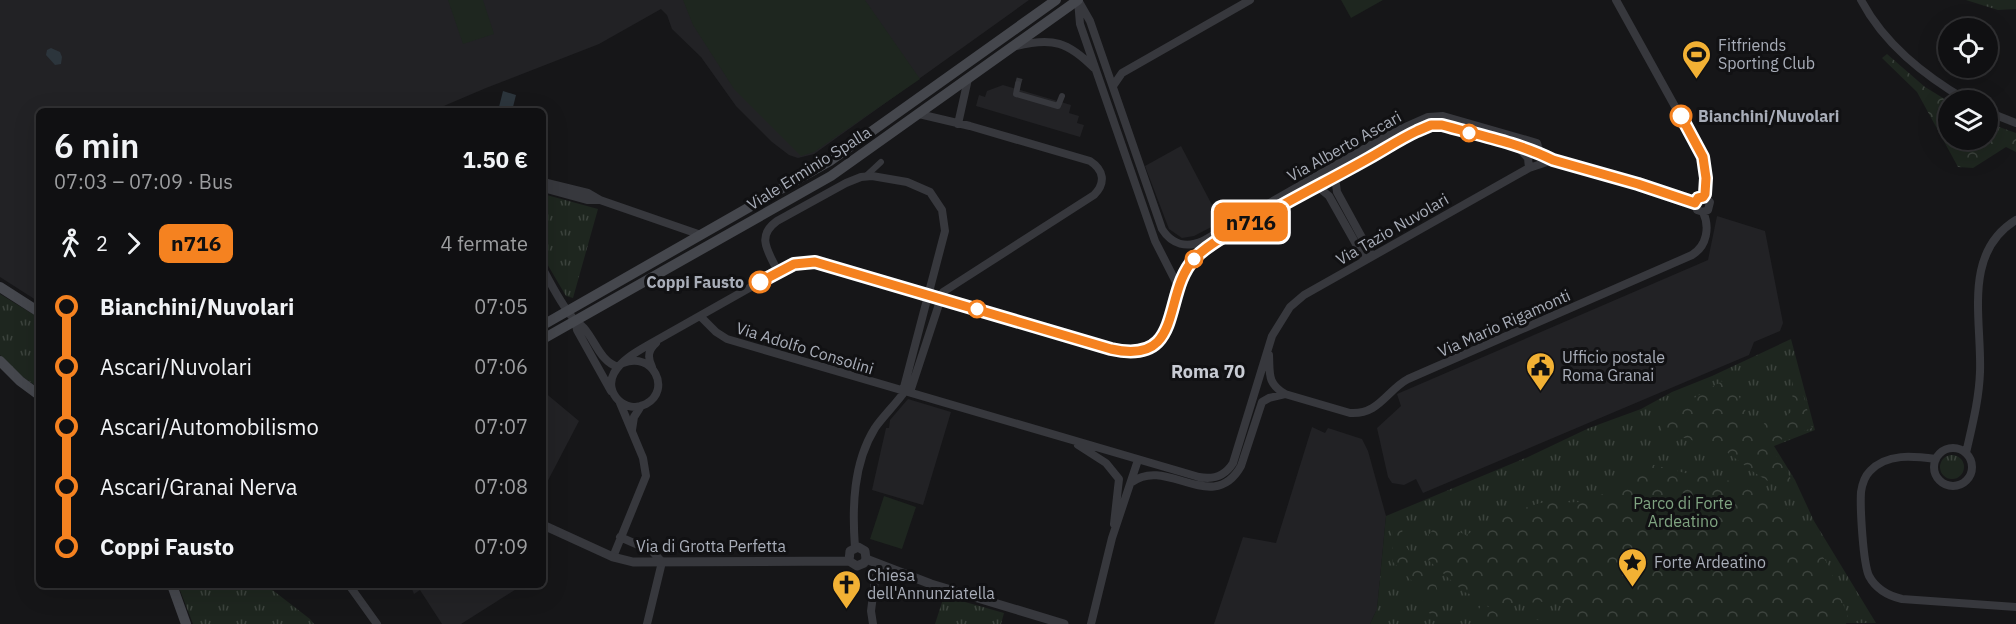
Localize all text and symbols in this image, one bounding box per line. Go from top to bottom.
map controls [1938,18,1998,150]
button: locate [1938,18,1998,78]
place label: Fitfriends Sporting Club [1718,35,1815,73]
sports icon: Fitfriends Sporting Club [1681,38,1713,80]
button: layers [1938,90,1998,150]
marker: Bianchini/Nuvolari [1670,105,1692,127]
street label: Via Alberto Ascari [1283,106,1405,186]
place label: Bianchini/Nuvolari [1698,106,1839,126]
street label: Viale Erminio Spalla [743,122,875,214]
text: 6 min [54,124,139,167]
unlabelled marker [1460,124,1478,142]
text: 1.50 € [463,145,528,174]
text: 07:03 – 07:09 · Bus [54,168,233,195]
street label: Via Tazio Nuvolari [1332,189,1452,269]
line badge: n716 [1209,202,1293,242]
text: n716 [1226,208,1276,236]
icon: walk [54,227,87,260]
icon: forward [117,227,150,260]
text: n716 [171,229,221,257]
text: 2 [96,230,108,257]
text: 4 fermate [441,230,528,257]
unlabelled marker [1185,250,1203,268]
marker: Coppi Fausto [749,271,771,293]
place label: Coppi Fausto [646,272,744,292]
street label: Via Mario Rigamonti [1435,285,1573,361]
text: Bianchini/Nuvolari [100,292,294,321]
text: 07:05 [474,293,528,320]
unlabelled marker [968,300,986,318]
street label: Via Adolfo Consolini [734,318,876,378]
place label: Ufficio postale Roma Granai [1562,347,1665,385]
public building icon: Ufficio postale Roma Granai [1525,350,1557,392]
text: Ascari/Nuvolari [100,352,252,381]
text: 07:06 [474,353,528,380]
district label: Roma 70 [1171,360,1245,383]
text: Ascari/Automobilismo [100,412,319,441]
text: 07:07 [474,413,528,440]
text: Ascari/Granai Nerva [100,472,298,501]
text: 07:08 [474,473,528,500]
park label: Parco di Forte Ardeatino [1633,493,1733,531]
text: Coppi Fausto [100,532,234,561]
text: 07:09 [474,533,528,560]
street label: Via di Grotta Perfetta [636,536,786,556]
place icon: Forte Ardeatino [1617,546,1649,588]
place label: Forte Ardeatino [1654,552,1766,572]
place label: Chiesa dell'Annunziatella [867,565,995,603]
church icon: Chiesa dell'Annunziatella [830,568,862,610]

